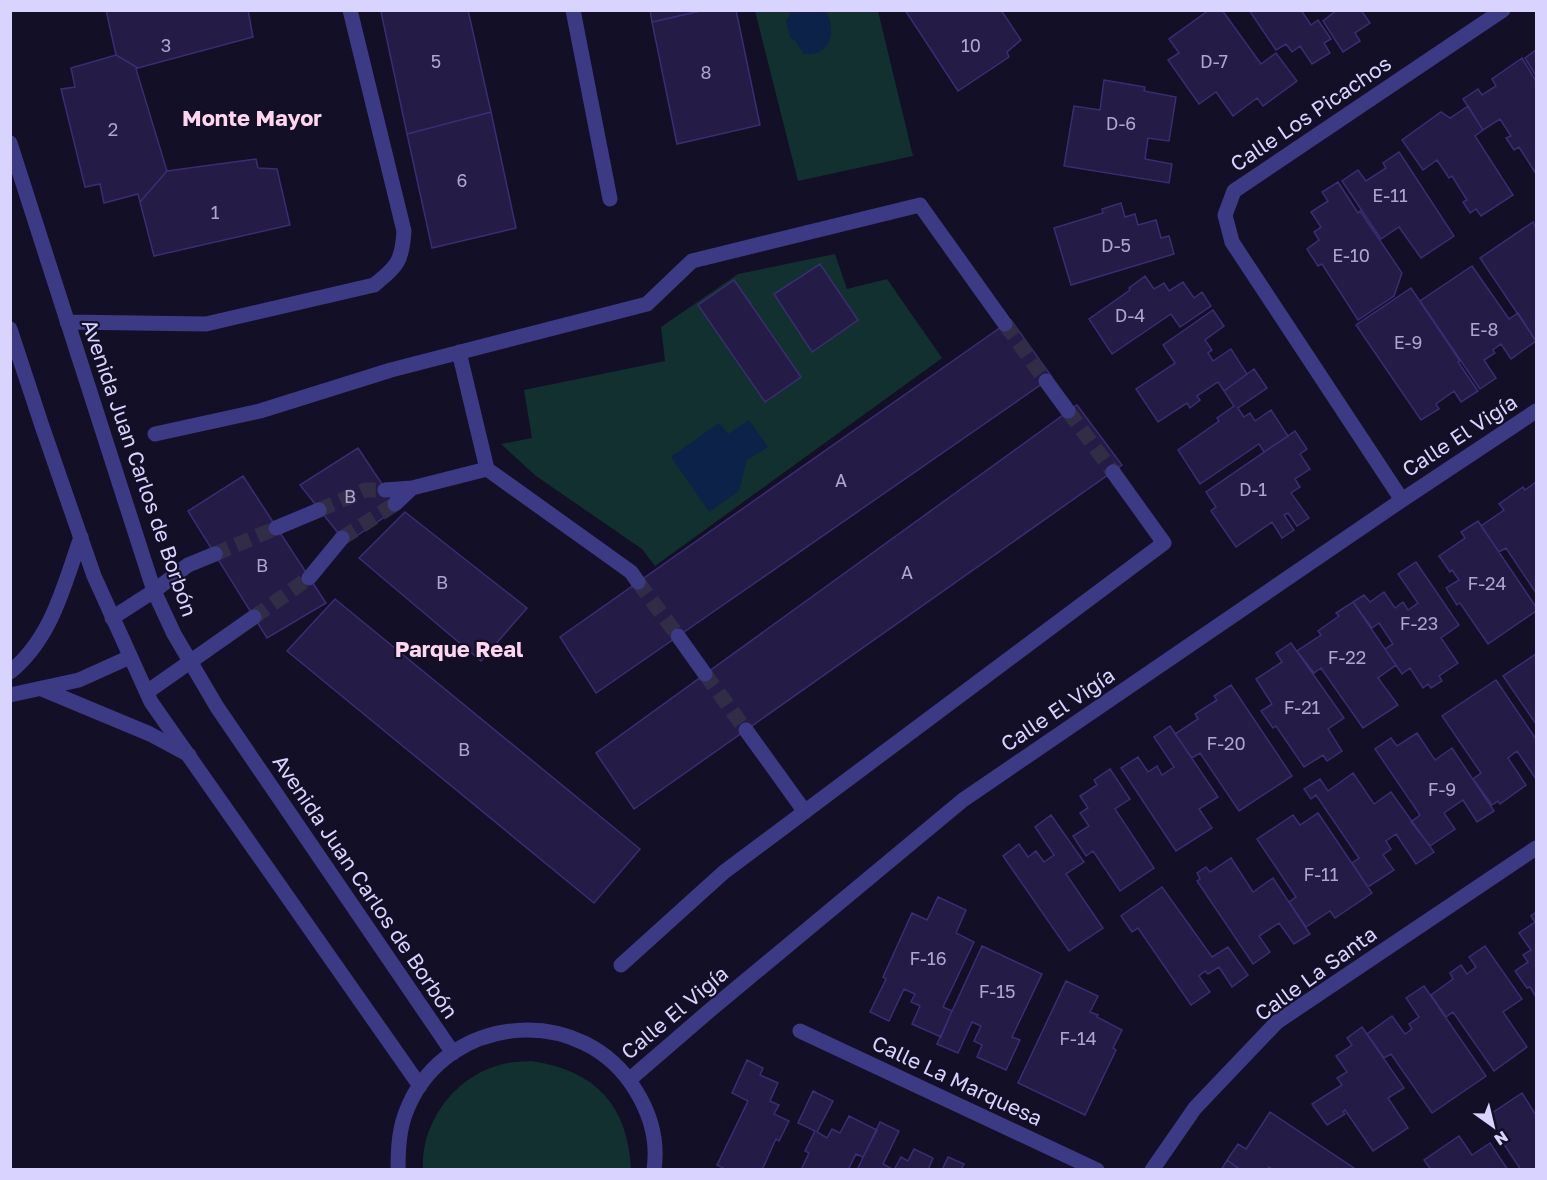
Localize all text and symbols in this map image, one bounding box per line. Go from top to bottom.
house number: 3 [161,34,171,56]
house number: 10 [961,34,981,56]
house number: 5 [431,50,441,72]
house number: D-7 [1200,50,1228,72]
street label: Calle Los Picachos [1225,50,1396,177]
house number: 8 [701,61,711,83]
district label: Monte Mayor [182,104,322,131]
house number: D-6 [1106,112,1136,134]
house number: 2 [108,118,118,140]
house number: 6 [457,169,467,191]
house number: E-11 [1372,184,1408,206]
house number: 1 [211,201,220,223]
house number: D-5 [1101,234,1131,256]
house number: E-10 [1332,244,1370,266]
house number: D-4 [1115,304,1145,326]
street label: Avenida Juan Carlos de Borbón [77,316,203,620]
house number: E-8 [1470,318,1498,340]
house number: E-9 [1394,331,1422,353]
street label: Calle El Vigía [1397,388,1522,482]
house number: A [835,469,847,491]
house number: D-1 [1239,478,1267,500]
house number: B [344,485,356,507]
house number: B [256,554,268,576]
house number: A [901,561,913,583]
house number: B [436,571,448,593]
house number: F-24 [1468,572,1506,594]
house number: F-23 [1400,612,1438,634]
district label: Parque Real [395,635,523,662]
house number: F-22 [1328,646,1366,668]
street label: Calle El Vigía [996,662,1119,757]
house number: F-21 [1284,696,1321,718]
house number: F-20 [1206,732,1246,754]
house number: B [458,738,470,760]
street label: Avenida Juan Carlos de Borbón [268,750,464,1023]
house number: F-9 [1428,778,1456,800]
house number: F-11 [1303,863,1339,885]
street label: Calle La Santa [1249,920,1381,1026]
house number: F-16 [909,947,947,969]
street label: Calle El Vigía [616,960,733,1065]
house number: F-15 [979,980,1015,1002]
house number: F-14 [1059,1027,1097,1049]
street label: Calle La Marquesa [868,1029,1047,1131]
north arrow [1463,1096,1523,1156]
text: N [1491,1127,1512,1150]

